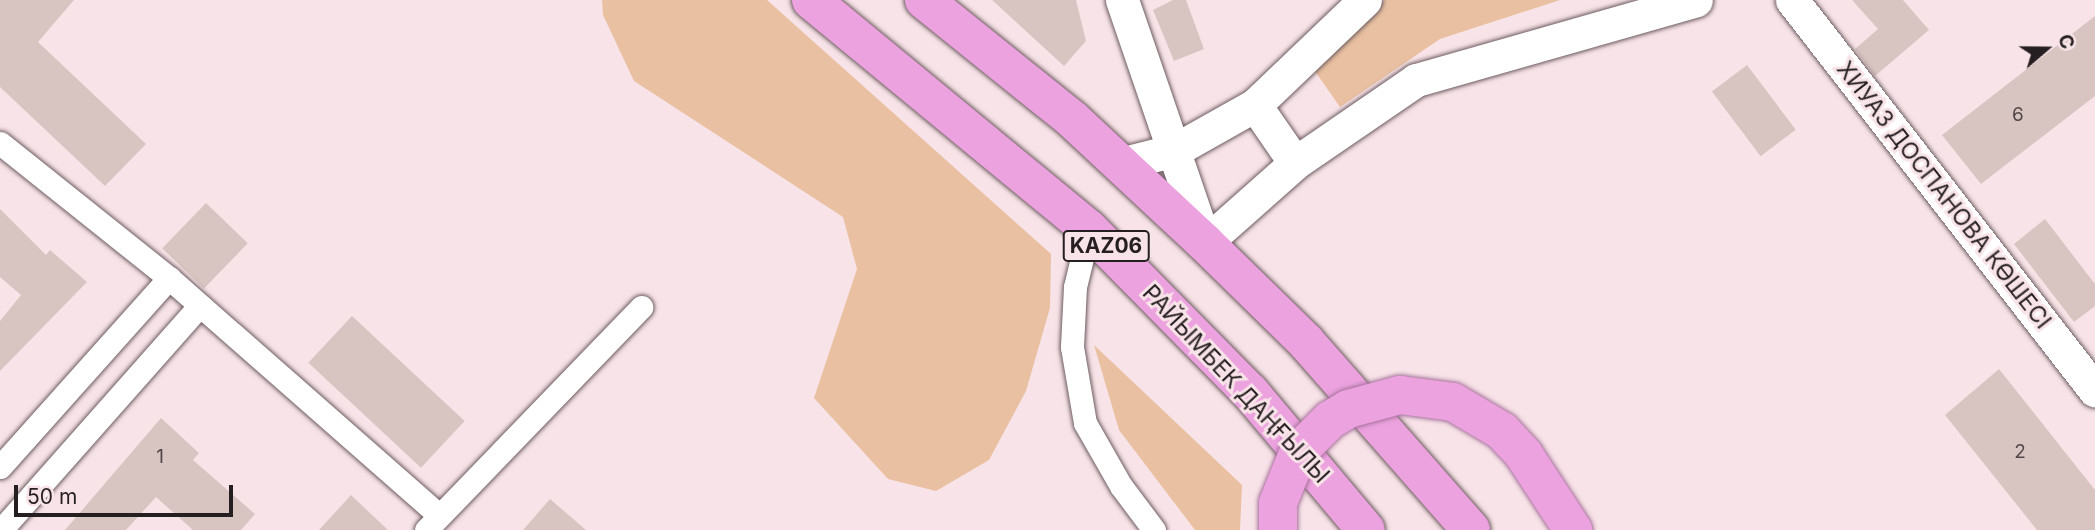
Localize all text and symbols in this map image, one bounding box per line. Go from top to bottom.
north arrow [2011,14,2081,84]
text: С [2053,31,2079,52]
street label: ХИУАЗ ДОСПАНОВА КӨШЕСІ [1831,56,2057,334]
house number: 6 [2012,104,2024,126]
road number: KАZ06 [1062,229,1150,264]
street label: РАЙЫМБЕК ДАҢҒЫЛЫ [1137,279,1335,489]
house number: 2 [2014,441,2026,463]
house number: 1 [156,446,164,468]
scale bar [18,470,236,514]
text: 50 m [27,484,77,509]

